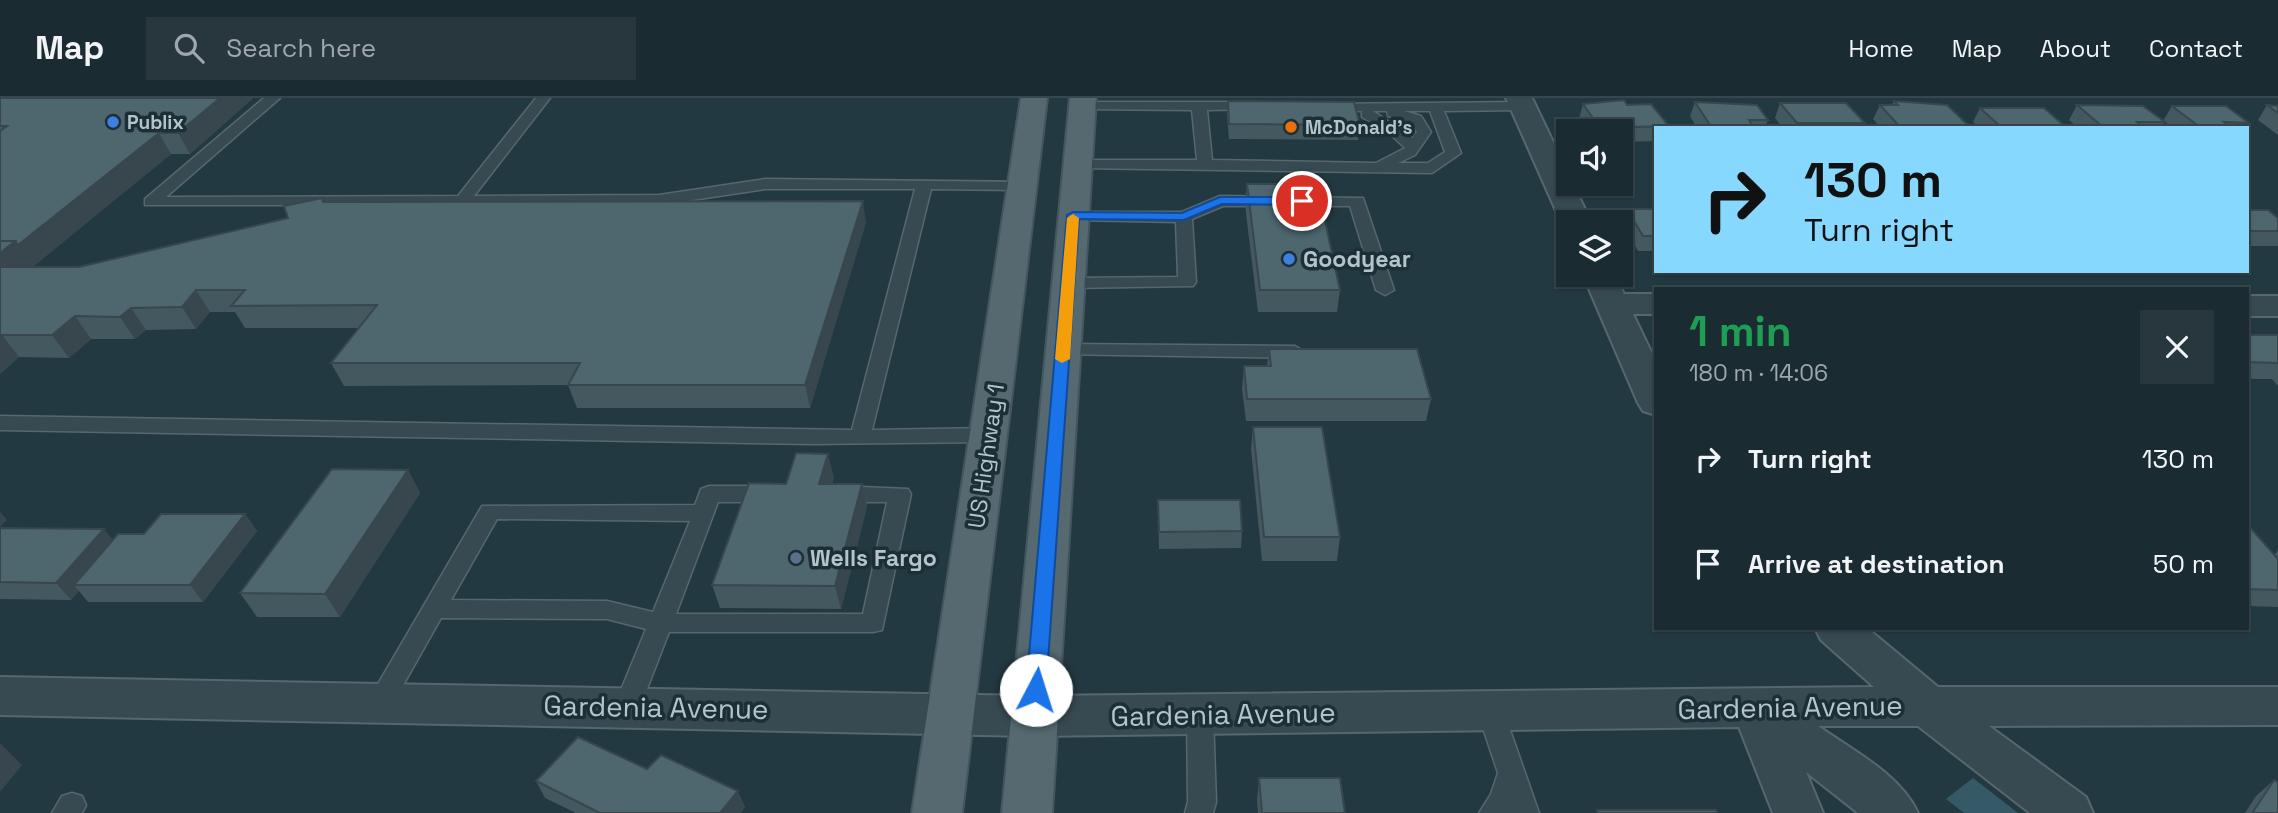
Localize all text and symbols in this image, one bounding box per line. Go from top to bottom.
search box [146,17,636,80]
text: Map [35,27,104,69]
icon: search [170,29,208,67]
text: Search here [226,31,376,65]
text: Home [1848,33,1914,64]
text: Map [1952,33,2002,64]
text: About [2040,33,2111,64]
text: Contact [2149,33,2243,64]
place label: Publix [127,110,184,135]
marker: Publix [105,114,121,130]
place label: McDonald's [1305,115,1412,140]
marker: McDonald's [1283,119,1299,135]
map controls [1556,119,1633,287]
button: sound [1556,119,1633,196]
text: 130 m [1804,149,1942,211]
icon: right [1689,154,1780,245]
pin [1272,171,1332,231]
icon: arrive [1283,182,1321,220]
button: layers [1556,210,1633,287]
text: Turn right [1804,210,1954,250]
place label: Goodyear [1303,244,1411,274]
marker: Goodyear [1281,251,1297,267]
text: 1 min [1689,305,1792,358]
button: close [2140,310,2214,384]
text: 180 m · 14:06 [1689,358,1828,388]
street label: US Highway 1 [961,382,1011,530]
icon: right [1689,440,1727,478]
text: Turn right [1748,442,1872,476]
text: 130 m [2142,442,2214,476]
place label: Wells Fargo [810,543,937,573]
icon: arrive [1689,545,1727,583]
text: Arrive at destination [1748,547,2005,581]
text: 50 m [2153,547,2214,581]
marker: Wells Fargo [788,550,804,566]
position arrow [999,653,1073,727]
street label: Gardenia Avenue [543,687,769,727]
street label: Gardenia Avenue [1677,687,1903,727]
street label: Gardenia Avenue [1110,694,1336,734]

